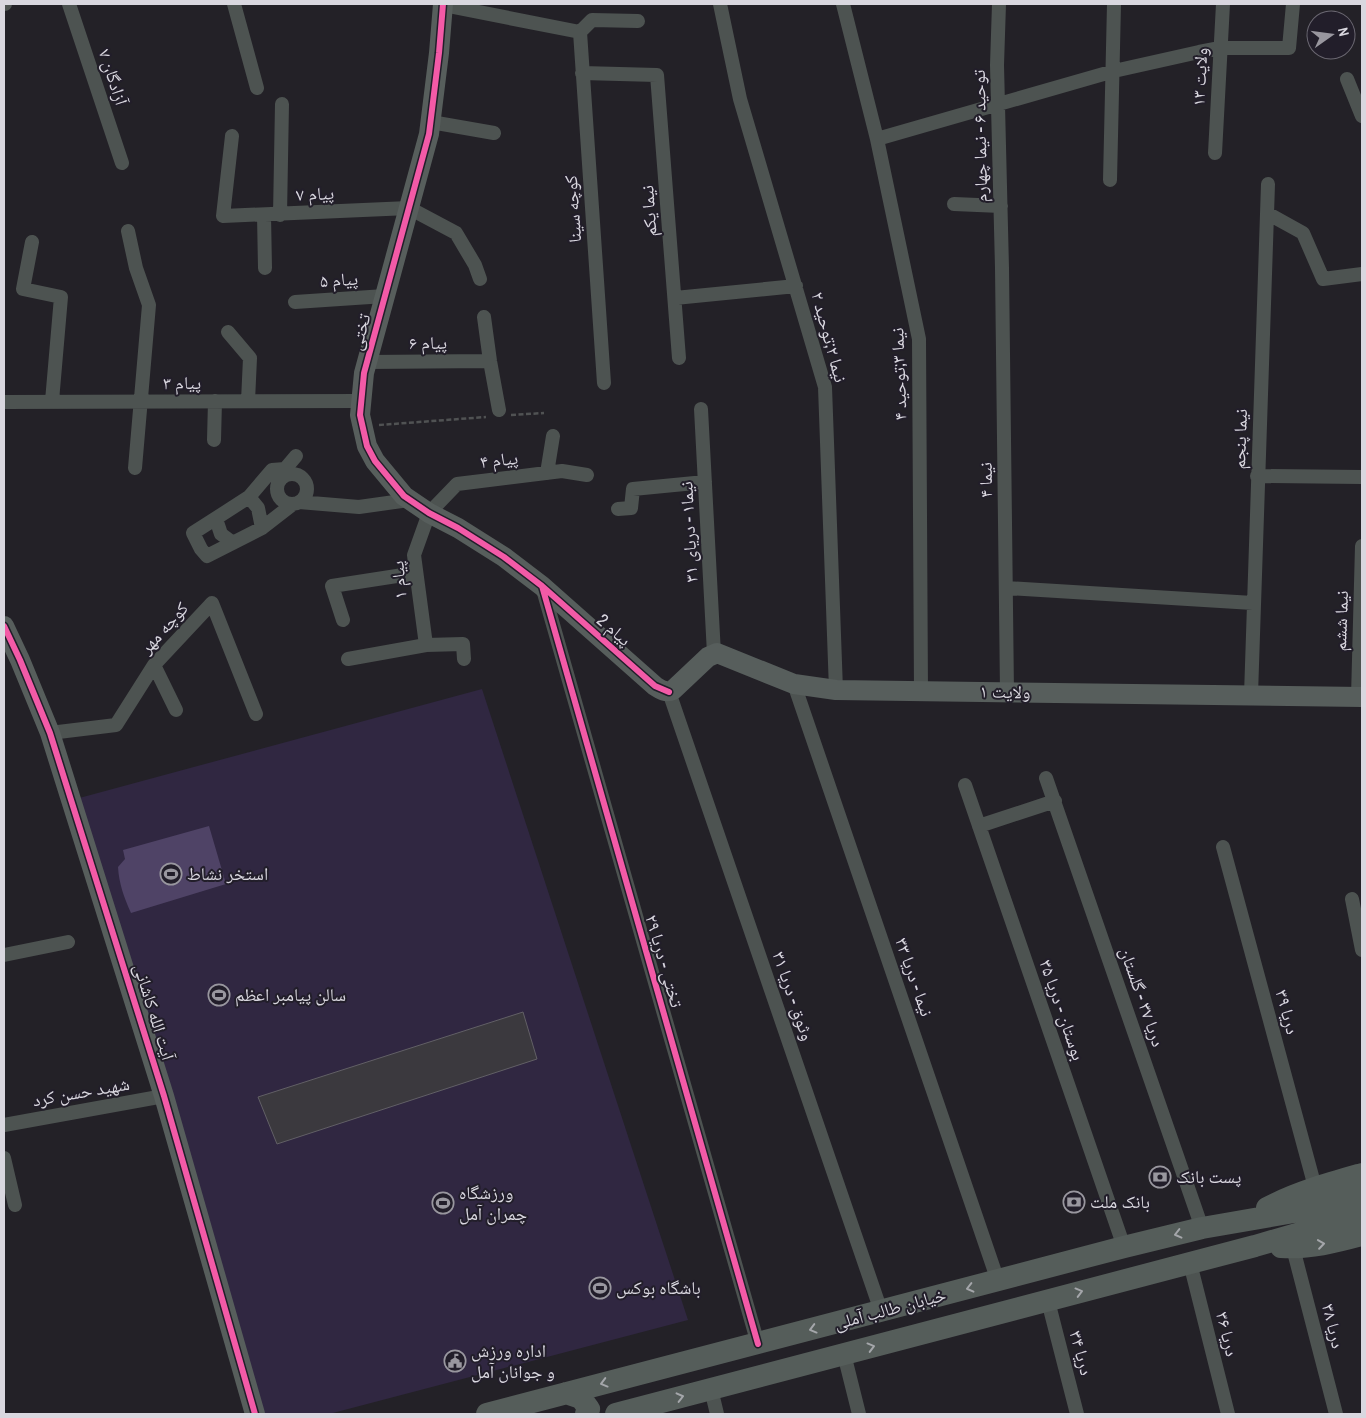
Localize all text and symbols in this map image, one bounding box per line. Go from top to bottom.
north arrow [1306,10,1356,60]
text: N [1334,26,1353,38]
street label: آزادگان ۷ [93,46,134,109]
street label: ولایت ۱۳ [1185,47,1214,107]
street label: توحید ۶ - نیما چهارم [966,70,993,202]
street label: کوچه سینا [558,174,587,244]
street label: پیام ۷ [295,180,335,207]
street label: نیما یکم [634,184,663,238]
street label: پیام ۵ [319,266,359,293]
street label: نیما ۲;توحید ۲ [805,289,854,385]
street label: تختی [343,311,376,353]
street label: نیما ۳;توحید ۴ [884,327,913,421]
street label: پیام ۶ [409,330,447,355]
street label: پيام ۳ [163,370,201,395]
street label: نیما پنجم [1226,408,1253,470]
street label: پیام ۴ [478,445,519,474]
street label: نیما ۴ [973,462,998,498]
street label: نیما۱ - دریای ۳۱ [673,481,704,583]
street label: پیام ۱ [384,560,413,600]
street label: نیما ششم [1327,590,1354,652]
street label: کوچه مهر [133,596,194,660]
street label: پیام 2 [592,608,637,652]
street label: ولایت ۱ [979,679,1031,704]
place label: استخر نشاط [187,861,268,886]
sports icon: استخر نشاط [159,862,183,886]
street label: تختی - دریا ۲۹ [639,911,690,1010]
street label: نیما - دریا ۳۳ [889,934,940,1020]
street label: دریا ۳۷ - گلستان [1114,944,1171,1050]
street label: وثوق - دریا ۳۱ [766,948,820,1044]
street label: بوستان - دریا ۳۵ [1034,956,1091,1064]
street label: آیت الله کاشانی [128,960,181,1064]
place label: سالن پیامبر اعظم [235,982,346,1007]
sports icon: سالن پیامبر اعظم [207,983,231,1007]
street label: دریا ۳۹ [1270,987,1305,1037]
street label: شهید حسن کرد [30,1071,131,1112]
place label: پست بانک [1176,1164,1241,1189]
bank icon: پست بانک [1148,1165,1172,1189]
place label: ورزشگاه چمران آمل [459,1180,527,1226]
place label: بانک ملت [1090,1189,1150,1214]
bank icon: بانک ملت [1062,1190,1086,1214]
sports icon: ورزشگاه چمران آمل [431,1191,455,1215]
one-way arrow [1173,1228,1182,1239]
one-way arrow [1318,1239,1326,1250]
place label: باشگاه‌ بوکس [616,1275,701,1300]
sports icon: باشگاه‌ بوکس [588,1276,612,1300]
street label: خیابان طالب آملی [831,1282,949,1335]
one-way arrow [966,1283,974,1293]
one-way arrow [1075,1287,1084,1298]
street label: دریا ۳۸ [1316,1301,1351,1351]
street label: دریا ۳۶ [1210,1309,1245,1359]
one-way arrow [809,1324,817,1334]
street label: دریا ۳۴ [1064,1328,1099,1378]
place label: اداره ورزش و جوانان آمل [471,1338,555,1384]
one-way arrow [867,1342,876,1353]
public building icon: اداره ورزش و جوانان آمل [443,1349,467,1373]
one-way arrow [601,1378,609,1388]
one-way arrow [676,1392,685,1403]

